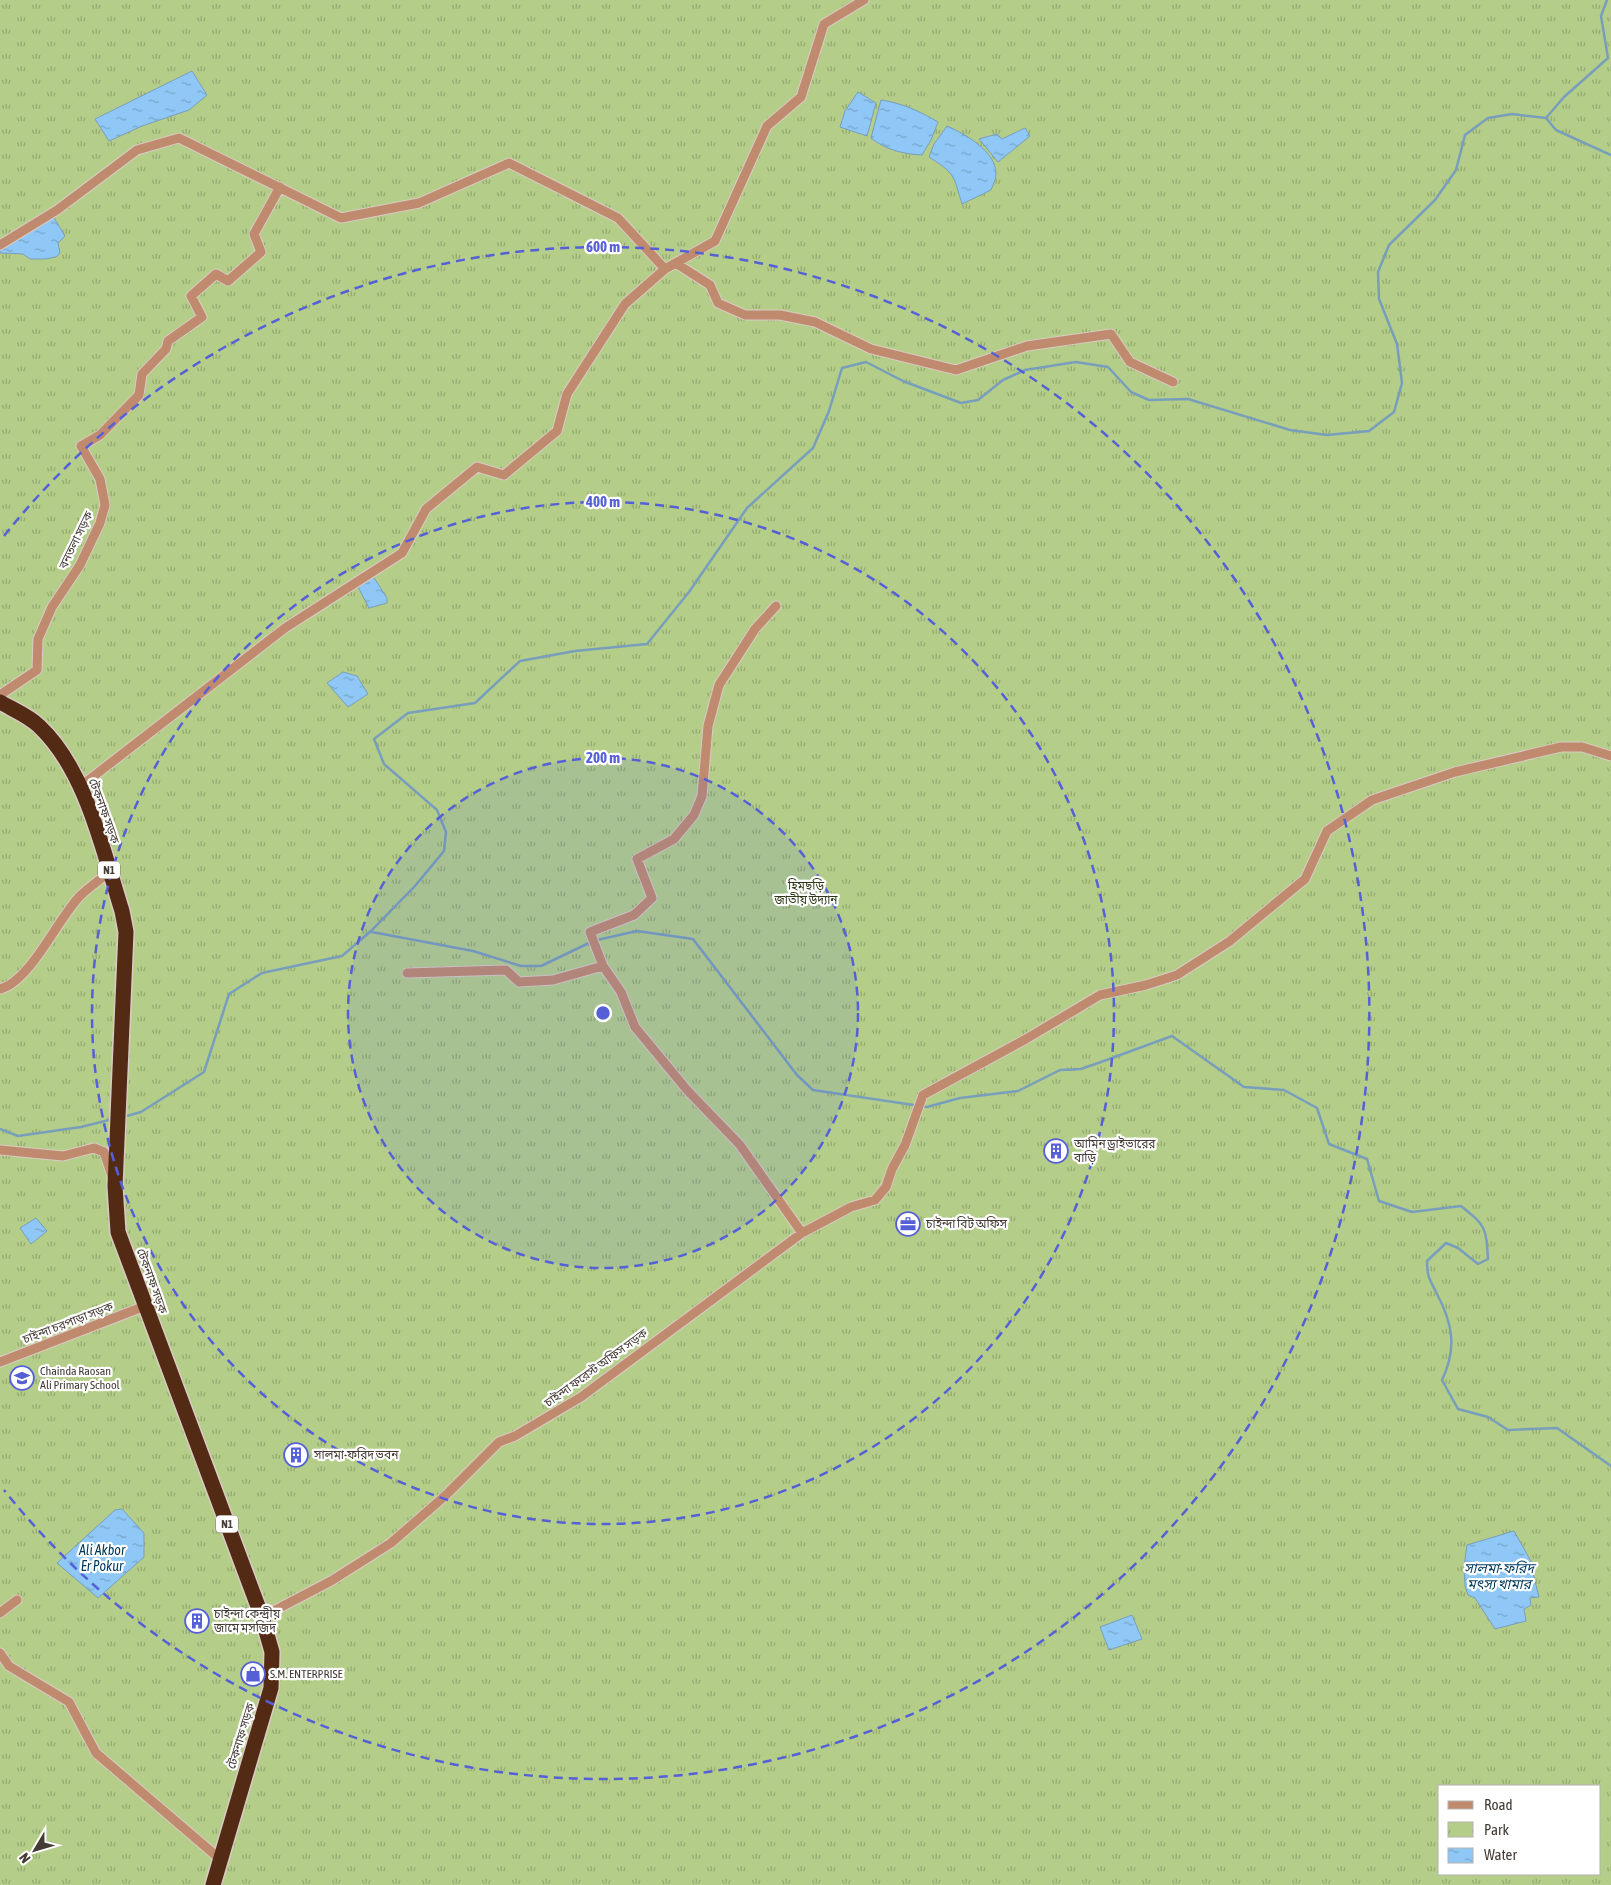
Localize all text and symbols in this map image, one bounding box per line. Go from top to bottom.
text: 600 m [586,238,620,255]
text: 400 m [585,493,620,510]
street label: বনতলা সড়ক [56,509,96,572]
text: 200 m [586,749,620,766]
street label: টেকনাফ সড়ক [86,776,123,846]
road number: N1 [98,862,120,878]
park label: হিমছড়ি জাতীয় উদ্যান [773,878,838,907]
centre of rings [594,1004,612,1022]
place label: আমিন ড্রাইভারের বাড়ি [1073,1136,1156,1165]
building icon: আমিন ড্রাইভারের বাড়ি [1043,1138,1069,1164]
office icon: চাইন্দা বিট অফিস [895,1211,921,1237]
place label: চাইন্দা বিট অফিস [925,1216,1008,1231]
street label: টেকনাফ সড়ক [134,1246,171,1316]
street label: চাইন্দা চরপাড়া সড়ক [20,1298,115,1347]
street label: চাইন্দা ফরেস্ট অফিস সড়ক [540,1325,650,1411]
place label: Chainda Raosan Ali Primary School [40,1364,121,1392]
school or university icon: Chainda Raosan Ali Primary School [9,1365,35,1391]
building icon: সালমা-ফরিদ ভবন [283,1442,309,1468]
place label: সালমা-ফরিদ ভবন [313,1447,399,1462]
road number: N1 [216,1516,238,1532]
water label: Ali Akbor Er Pokur [78,1542,126,1574]
water label: সালমা-ফরিদ মৎস্য খামার [1464,1560,1537,1592]
place label: চাইন্দা কেন্দ্রীয় জামে মসজিদ [213,1606,281,1635]
building icon: চাইন্দা কেন্দ্রীয় জামে মসজিদ [184,1608,210,1634]
shop icon: S.M. ENTERPRISE [240,1661,266,1687]
place label: S.M. ENTERPRISE [270,1667,343,1681]
street label: টেকনাফ সড়ক [223,1701,258,1771]
legend [1438,1785,1601,1875]
text: Road [1484,1796,1513,1813]
text: Park [1484,1821,1509,1838]
north arrow [10,1825,60,1875]
text: Water [1484,1846,1517,1863]
text: N [16,1850,34,1866]

